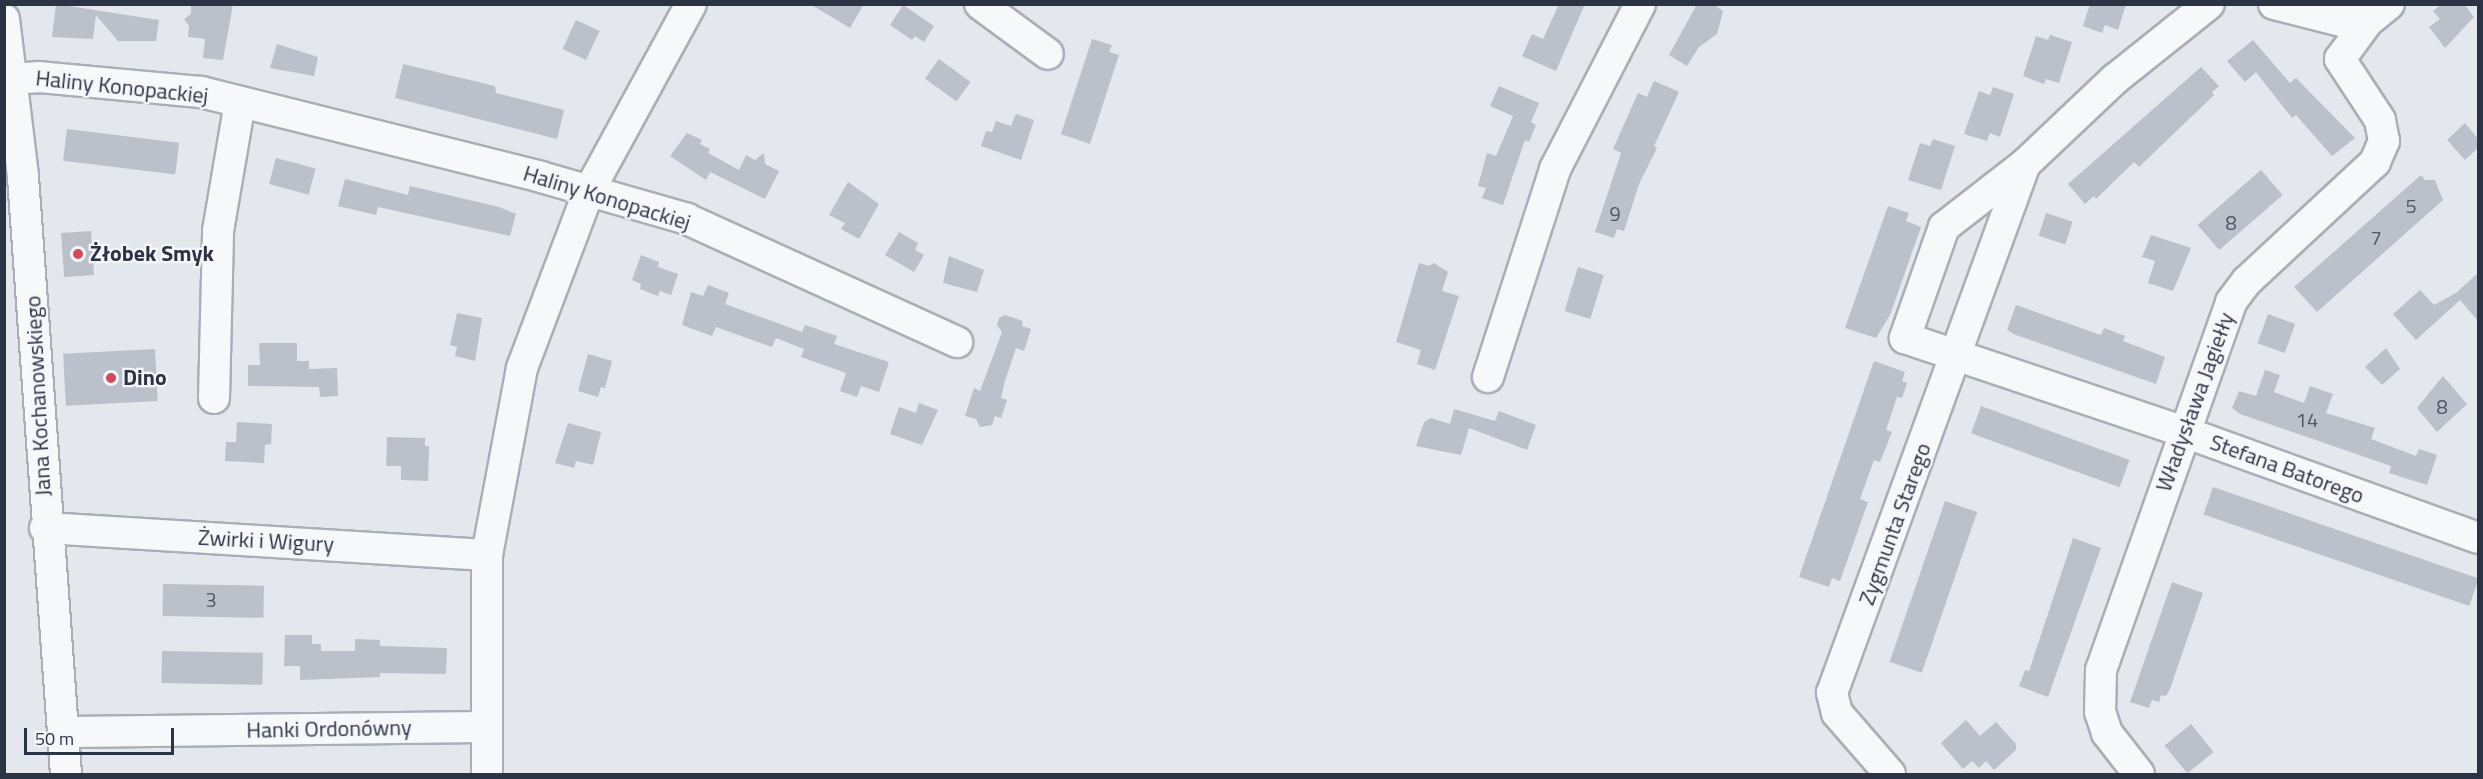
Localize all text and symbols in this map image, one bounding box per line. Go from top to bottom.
street label: Haliny Konopackiej [34,65,210,109]
street label: Haliny Konopackiej [520,160,694,236]
house number: 5 [2405,193,2417,217]
house number: 9 [1609,201,1621,225]
house number: 8 [2225,210,2237,234]
house number: 7 [2370,225,2382,249]
place label: Żłobek Smyk [90,241,214,267]
marker: Żłobek Smyk [71,247,85,261]
street label: Jana Kochanowskiego [20,295,56,497]
street label: Władysława Jagiełły [2150,309,2240,495]
place label: Dino [123,365,167,391]
marker: Dino [104,371,118,385]
house number: 8 [2436,394,2448,418]
house number: 14 [2296,407,2318,431]
street label: Stefana Batorego [2206,429,2368,509]
street label: Zygmunta Starego [1853,439,1937,609]
street label: Żwirki i Wigury [197,524,335,558]
house number: 3 [205,587,217,611]
street label: Hanki Ordonówny [246,714,412,744]
scale bar [27,716,177,754]
text: 50 m [35,725,74,752]

